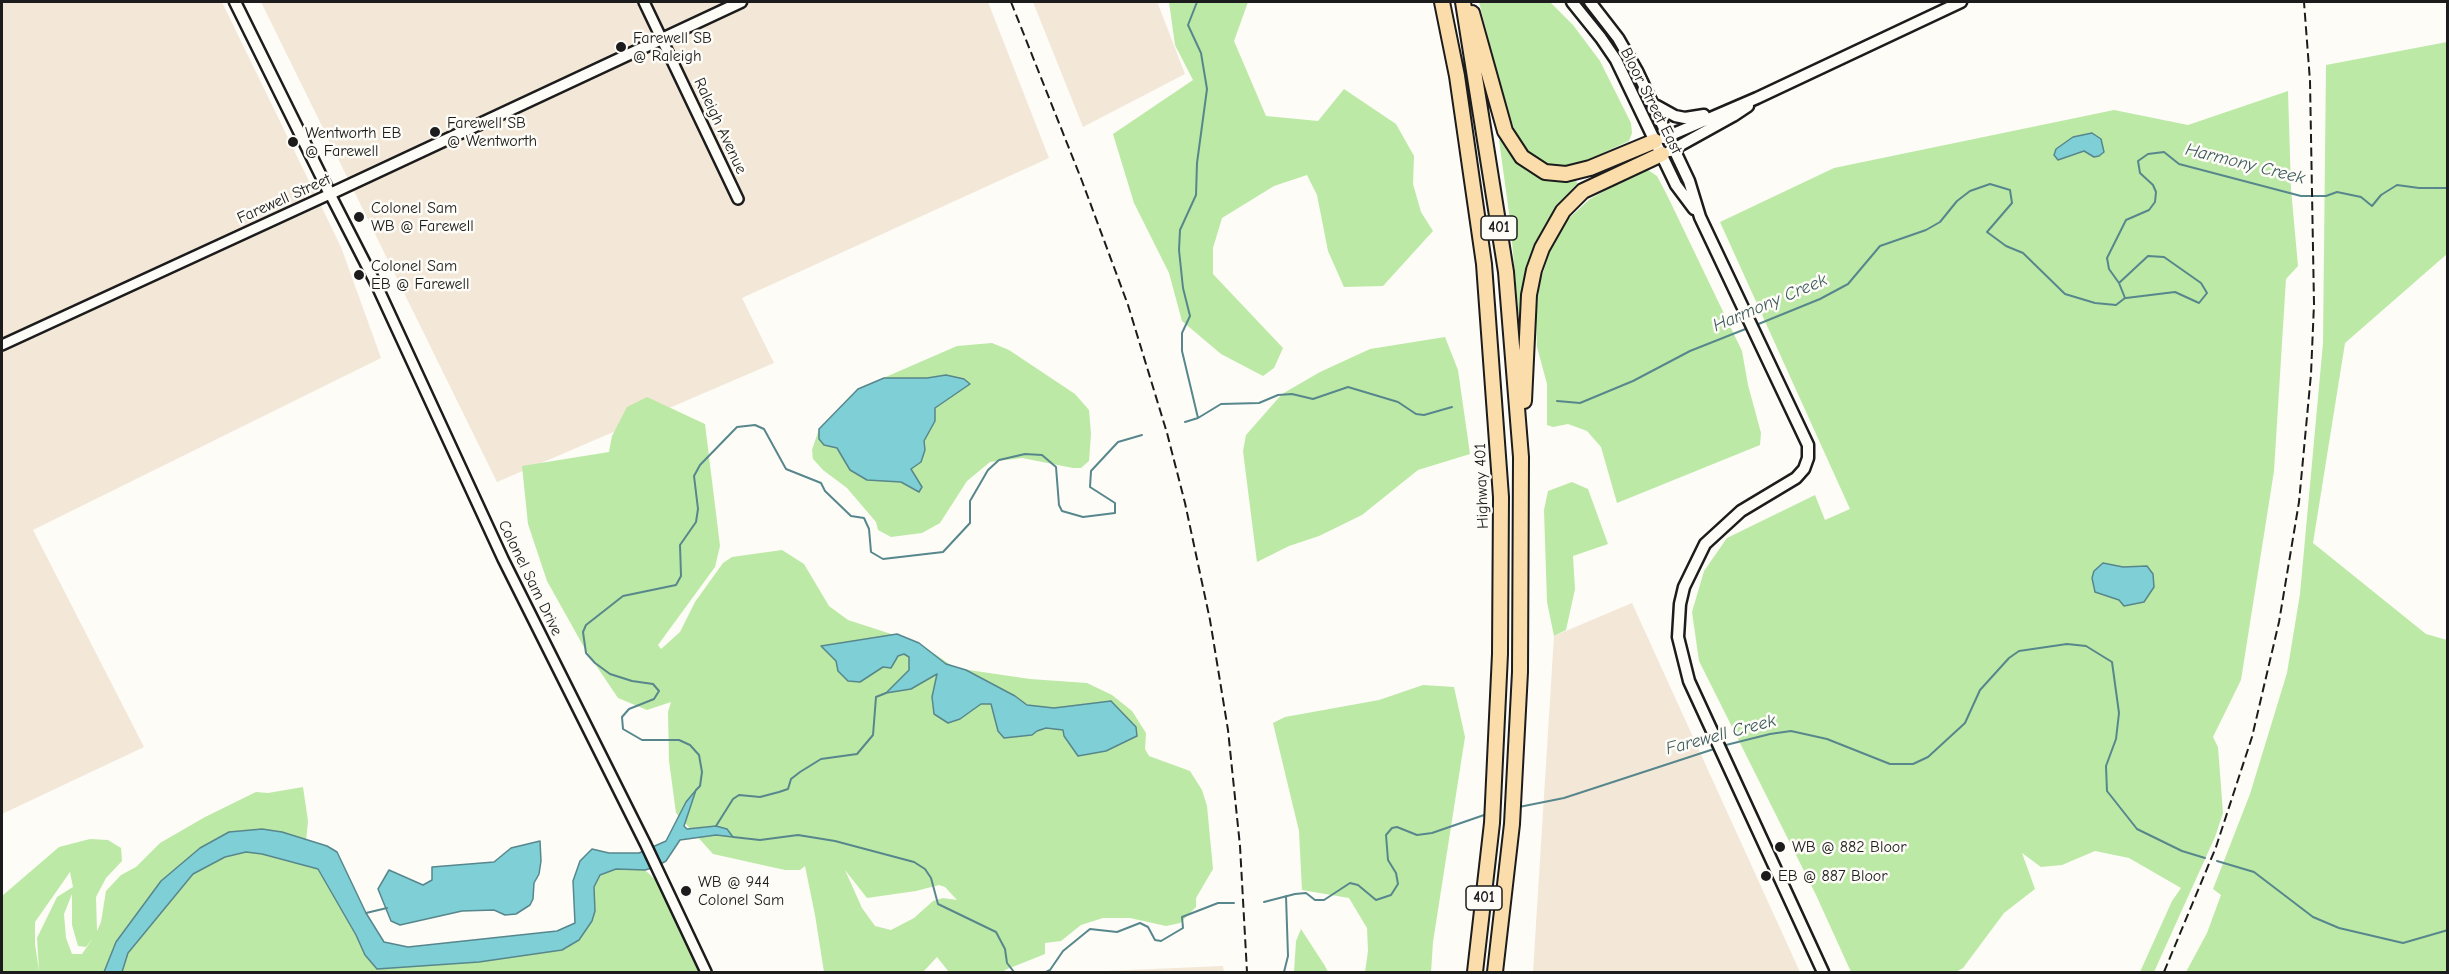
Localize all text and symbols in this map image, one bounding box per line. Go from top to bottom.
place label: Farewell SB @ Raleigh [633,28,712,66]
marker: Farewell SB @ Raleigh [614,40,628,54]
street label: Bloor Street East [1616,45,1686,157]
street label: Raleigh Avenue [689,75,751,177]
place label: Farewell SB @ Wentworth [447,113,537,151]
place label: Wentworth EB @ Farewell [305,123,401,161]
marker: Farewell SB @ Wentworth [428,125,442,139]
marker: Wentworth EB @ Farewell [286,135,300,149]
water label: Harmony Creek [2183,139,2307,189]
street label: Farewell Street [234,170,334,228]
place label: Colonel Sam WB @ Farewell [371,198,474,236]
marker: Colonel Sam WB @ Farewell [352,210,366,224]
road number: 401 [1481,216,1517,240]
place label: Colonel Sam EB @ Farewell [371,256,470,294]
marker: Colonel Sam EB @ Farewell [352,268,366,282]
water label: Harmony Creek [1709,269,1831,337]
street label: Highway 401 [1471,443,1493,529]
street label: Colonel Sam Drive [494,517,566,639]
water label: Farewell Creek [1663,710,1779,760]
place label: WB @ 882 Bloor [1792,837,1907,857]
marker: WB @ 882 Bloor [1773,840,1787,854]
place label: EB @ 887 Bloor [1778,866,1888,886]
marker: EB @ 887 Bloor [1759,869,1773,883]
place label: WB @ 944 Colonel Sam [698,872,784,910]
marker: WB @ 944 Colonel Sam [679,884,693,898]
road number: 401 [1466,886,1502,910]

